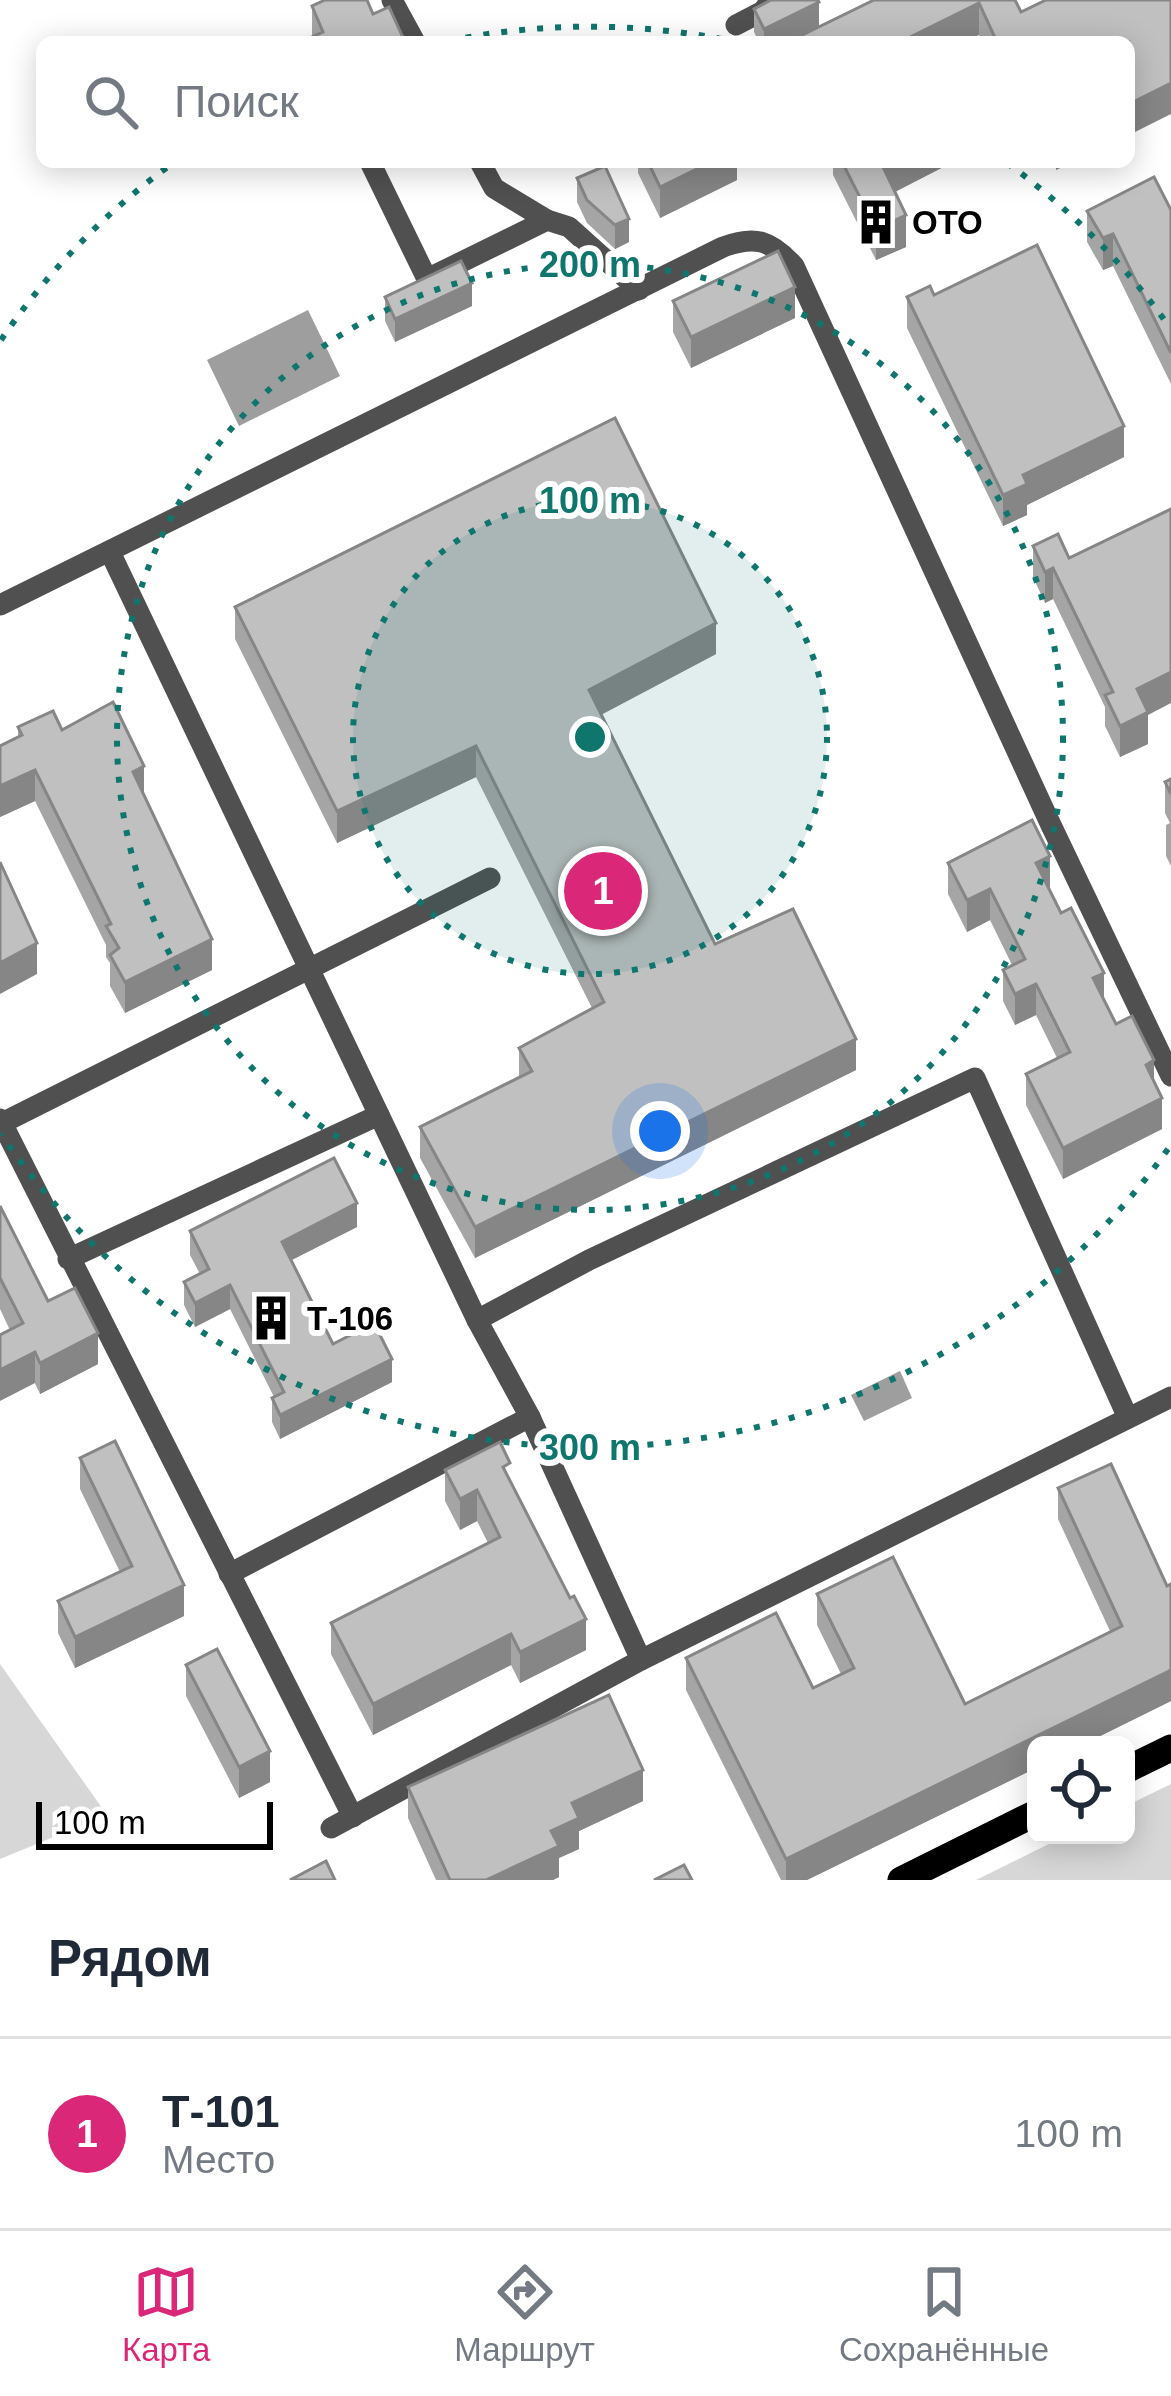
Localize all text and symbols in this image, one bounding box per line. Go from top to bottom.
search box [36,36,1135,168]
icon: search [78,69,144,135]
text: Поиск [174,76,299,127]
building icon: ОТО [851,197,901,247]
place label: ОТО [912,204,983,241]
text: 200 m [539,244,641,285]
text: 100 m [539,480,641,521]
centre of rings [569,716,611,758]
pin: 1 [564,846,642,936]
your location [630,1101,690,1161]
building icon: Т-106 [246,1293,296,1343]
place label: Т-106 [307,1300,393,1337]
text: 300 m [539,1427,641,1468]
map controls [1027,1736,1135,1844]
button: locate [1027,1736,1135,1844]
scale bar [36,1796,273,1849]
text: 100 m [54,1804,146,1841]
text: Рядом [48,1930,212,1987]
text: Т-101 [162,2086,280,2137]
text: 1 [76,2112,98,2155]
text: 100 m [1015,2112,1123,2155]
text: Место [162,2138,275,2181]
tab: Карта [122,2259,210,2369]
tab: Маршрут [454,2259,595,2369]
tab: Сохранённые [839,2259,1049,2369]

